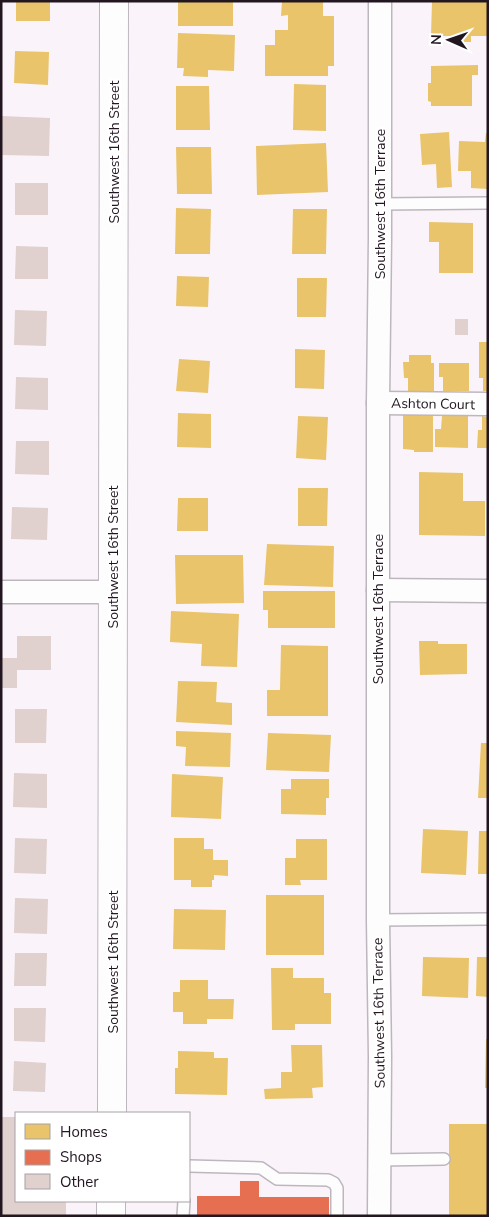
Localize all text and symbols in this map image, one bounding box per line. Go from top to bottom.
north arrow [424,15,474,65]
text: N [427,34,446,45]
street label: Southwest 16th Street [105,81,124,223]
street label: Southwest 16th Terrace [371,129,390,279]
street label: Ashton Court [391,394,475,414]
street label: Southwest 16th Street [104,486,123,628]
street label: Southwest 16th Terrace [369,534,388,684]
street label: Southwest 16th Street [104,891,123,1033]
street label: Southwest 16th Terrace [368,938,390,1088]
legend [15,1112,190,1202]
text: Homes [60,1122,108,1142]
text: Shops [60,1147,102,1167]
text: Other [60,1172,99,1192]

